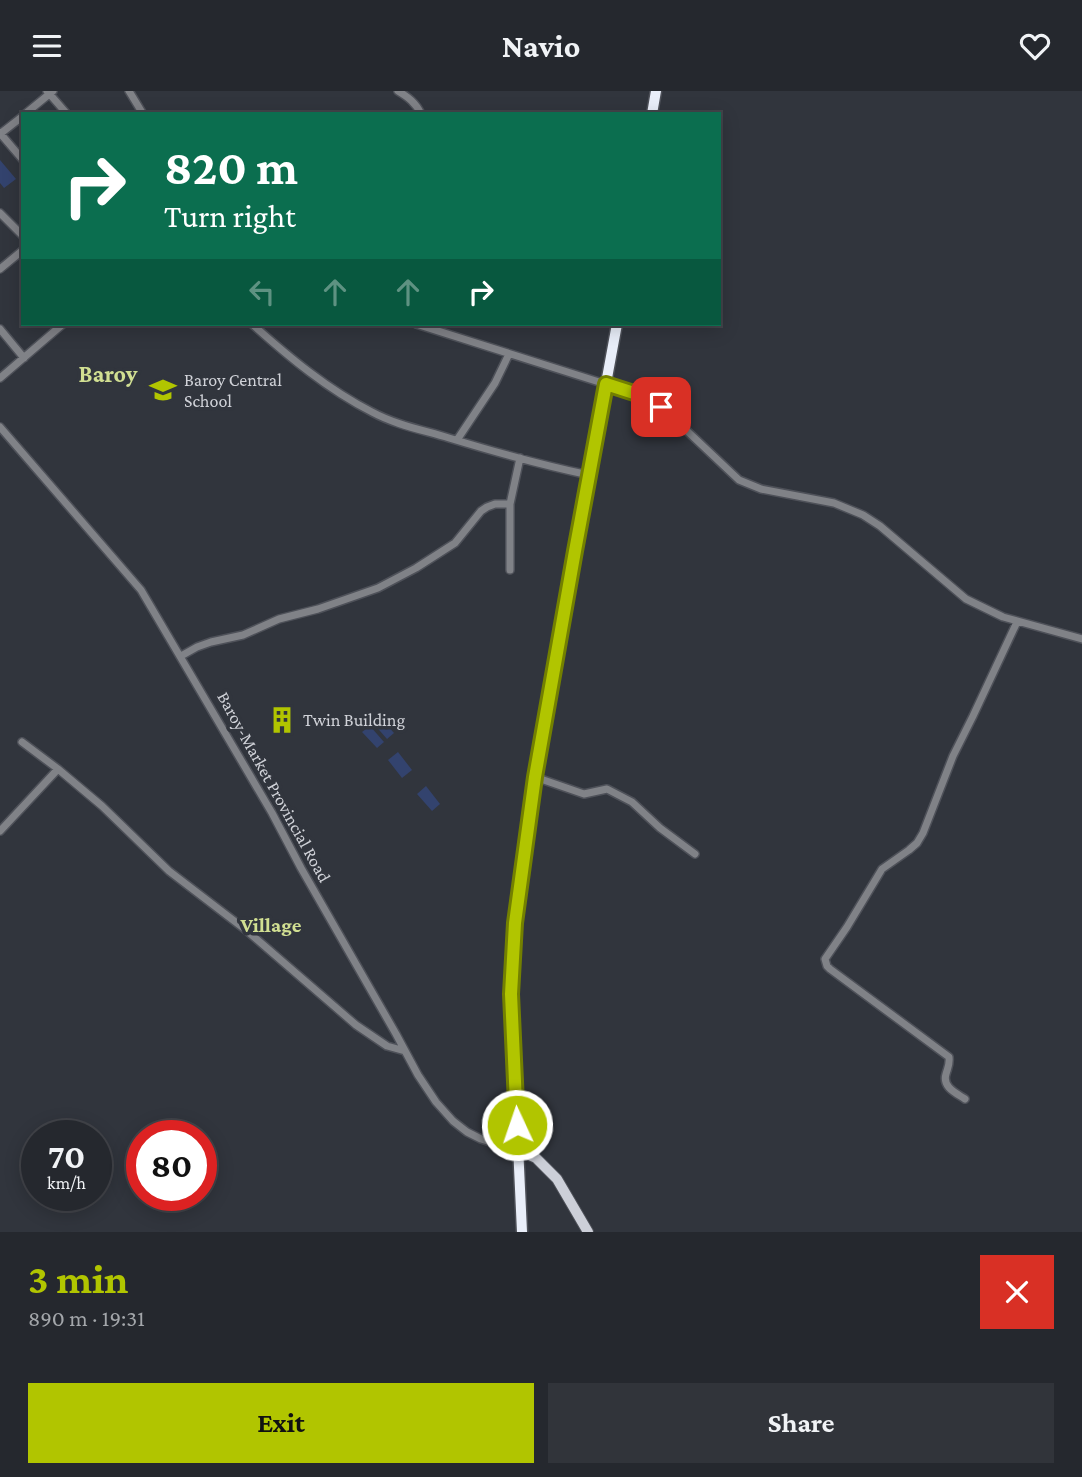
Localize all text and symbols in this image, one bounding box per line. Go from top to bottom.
icon: menu [28,27,66,65]
icon: heart [1016,27,1054,65]
text: Navio [502,28,580,64]
icon: right [49,140,140,231]
text: 820 m [164,140,298,195]
text: Turn right [164,198,296,234]
icon: left [243,273,281,311]
icon: ahead [316,273,354,311]
icon: ahead [389,273,427,311]
icon: right [462,273,500,311]
district label: Baroy [79,360,138,387]
place label: Baroy Central School [184,370,282,411]
school or university icon: Baroy Central School [148,375,178,405]
pin [631,377,691,437]
icon: arrive [642,388,680,426]
street label: Baroy-Market Provincial Road [213,688,335,886]
building icon: Twin Building [267,705,297,735]
place label: Twin Building [303,710,405,730]
district label: Village [240,913,302,937]
position arrow [480,1088,554,1162]
speed limit sign: 80 [126,1120,217,1211]
text: 70 [48,1137,85,1176]
text: km/h [47,1173,86,1193]
text: 3 min [28,1255,128,1302]
button: close [980,1255,1054,1329]
text: 890 m · 19:31 [28,1305,145,1331]
button: Exit [28,1383,534,1463]
button: Share [548,1383,1054,1463]

